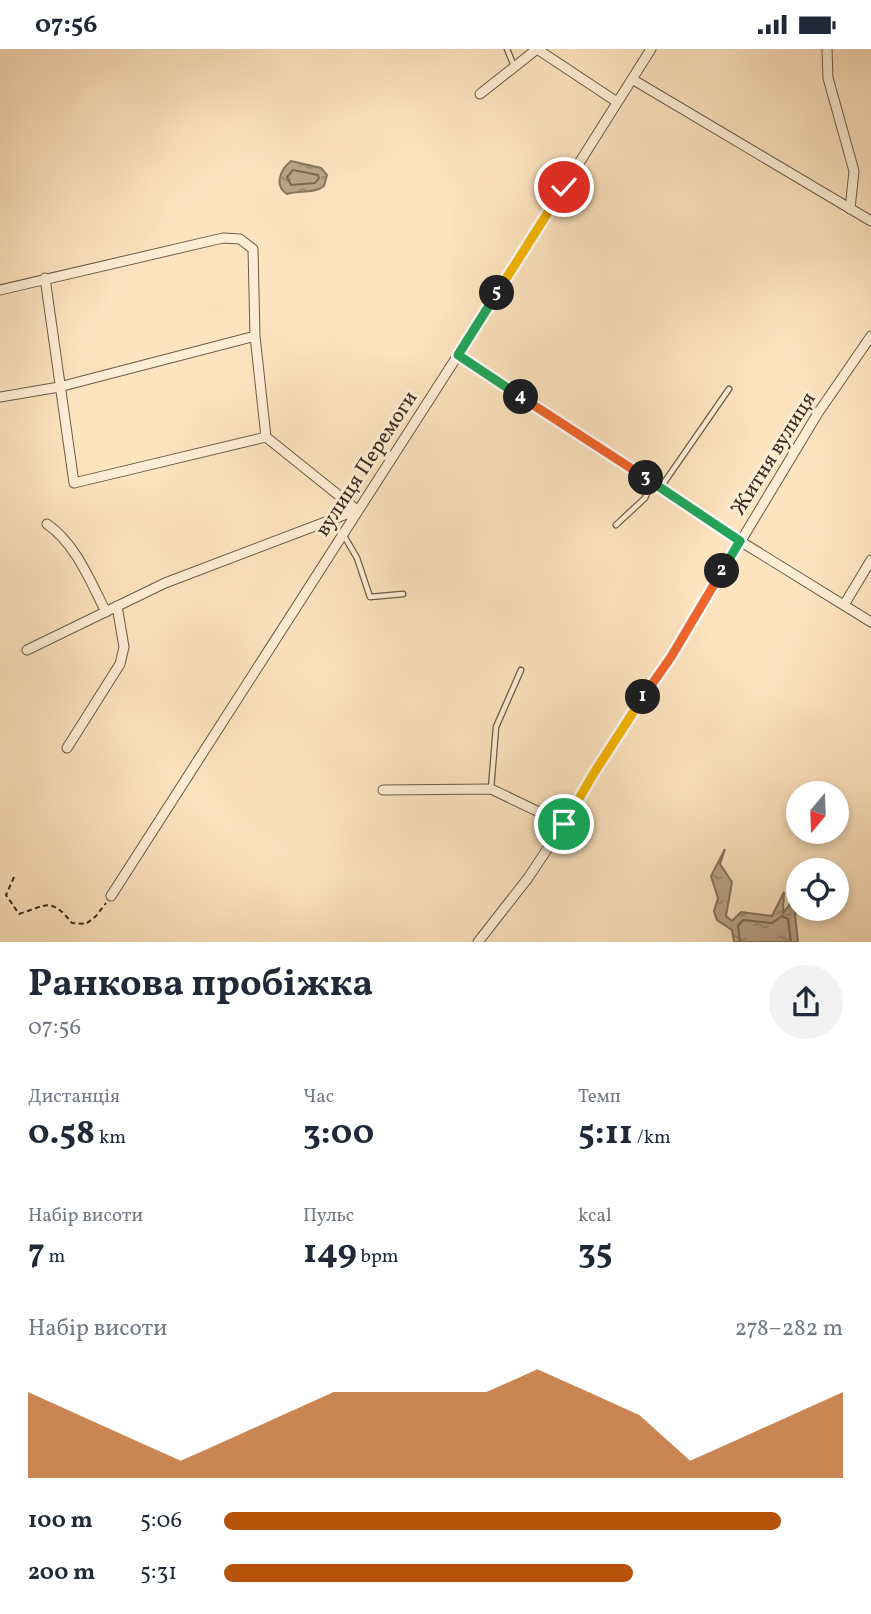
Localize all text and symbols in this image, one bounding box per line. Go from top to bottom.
text: 07:56 [35,7,98,43]
pin [534,157,594,217]
icon: check [545,168,583,206]
pin: 5 [480,275,514,311]
text: 5 [492,279,501,305]
pin: 4 [504,379,538,415]
text: 4 [515,383,526,409]
street label: вулиця Перемоги [309,385,425,542]
street label: Житня вулиця [725,387,823,521]
pin: 3 [628,461,664,495]
text: 3 [641,464,650,490]
pin: 2 [704,553,740,589]
text: 2 [717,557,726,583]
pin: 1 [626,679,660,715]
text: 1 [639,683,646,709]
north arrow [786,781,849,843]
map controls [786,781,849,921]
pin [534,794,594,854]
icon: arrive [545,805,583,843]
button: locate [786,858,849,921]
text: Ранкова пробіжка [28,959,373,1012]
button: share [769,965,843,1039]
text: 07:56 [28,1012,81,1044]
text: Дистанція [28,1084,120,1110]
text: Час [303,1084,334,1110]
text: Темп [578,1084,621,1110]
text: 0.58 [28,1110,95,1158]
text: 3:00 [303,1110,374,1158]
text: 5:11 [578,1110,633,1158]
text: km [95,1125,126,1151]
text: /km [633,1125,671,1151]
text: Набір висоти [28,1203,143,1229]
text: Пульс [303,1203,354,1229]
text: kcal [578,1203,612,1229]
text: 7 [28,1229,45,1277]
text: 149 [303,1229,357,1277]
text: 35 [578,1229,613,1277]
text: m [45,1244,65,1270]
text: bpm [357,1244,399,1270]
text: Набір висоти [28,1313,167,1345]
text: 278–282 m [735,1313,843,1345]
text: 100 m [28,1505,93,1537]
text: 5:06 [140,1505,182,1537]
text: 200 m [28,1557,95,1589]
text: 5:31 [140,1557,177,1589]

